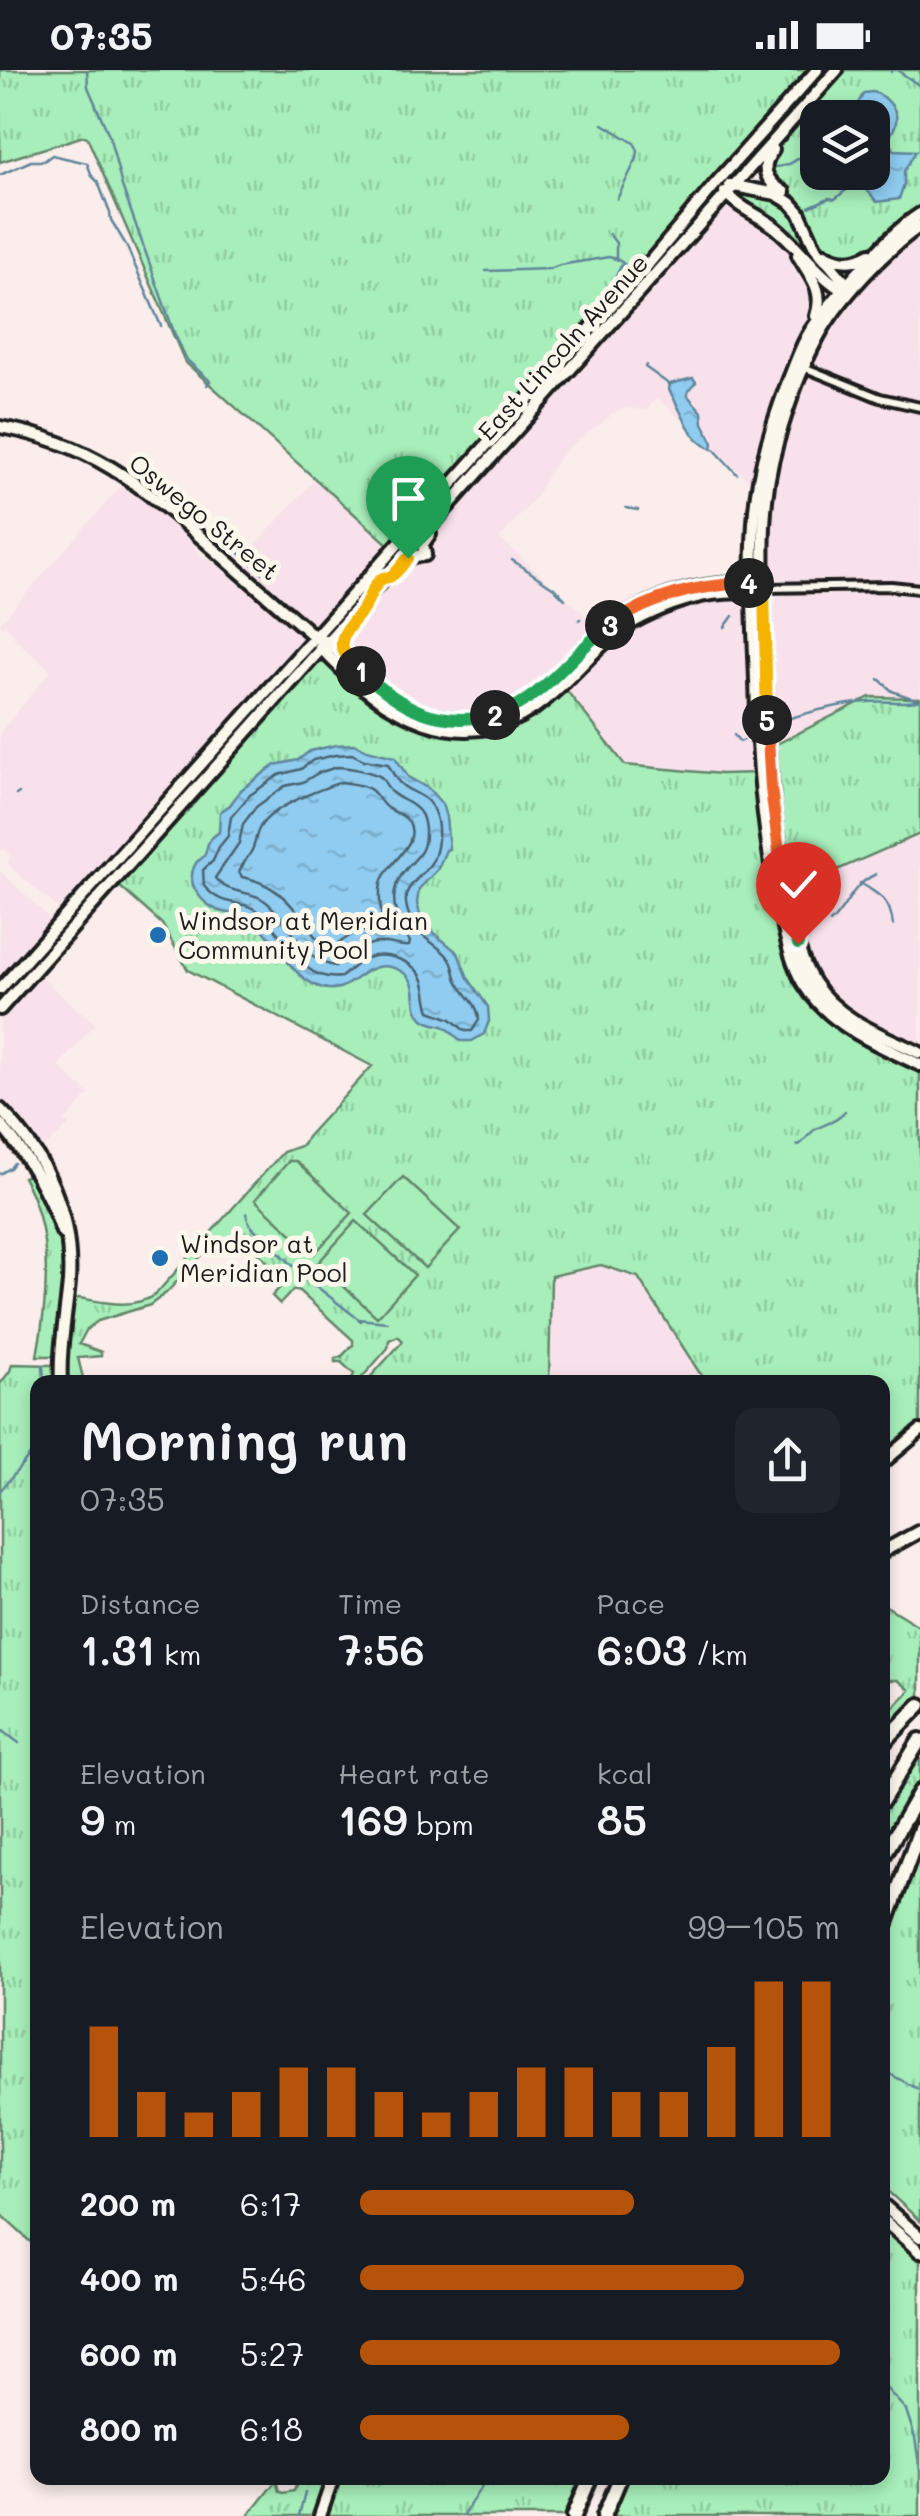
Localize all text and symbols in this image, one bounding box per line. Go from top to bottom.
text: 07:35 [50,10,153,60]
map controls [800,100,890,190]
button: layers [800,100,890,190]
street label: East Lincoln Avenue [470,246,654,446]
street label: Oswego Street [123,446,286,586]
pin [366,456,451,559]
icon: arrive [381,471,436,526]
pin: 4 [724,558,774,608]
text: 4 [740,565,758,601]
pin: 3 [585,600,635,650]
text: 3 [602,607,618,643]
pin: 1 [336,646,386,696]
text: 1 [355,653,367,689]
pin: 2 [470,690,520,740]
pin: 5 [742,695,792,745]
text: 2 [487,697,503,733]
text: 5 [759,702,775,738]
pin [756,842,841,945]
icon: check [771,857,826,912]
place label: Windsor at Meridian Community Pool [178,904,428,966]
marker: Windsor at Meridian Community Pool [147,924,169,946]
place label: Windsor at Meridian Pool [180,1227,348,1288]
marker: Windsor at Meridian Pool [149,1247,171,1269]
text: Morning run [80,1403,408,1475]
button: share [735,1408,840,1513]
text: 07:35 [80,1477,165,1519]
text: Distance [80,1585,201,1621]
text: Time [338,1585,402,1621]
text: Pace [597,1585,665,1621]
text: 1.31 [80,1621,155,1676]
text: 7:56 [338,1621,425,1676]
text: 6:03 [597,1621,687,1676]
text: km [155,1636,201,1672]
text: /km [687,1636,748,1672]
text: Elevation [80,1755,206,1791]
text: Heart rate [338,1755,490,1791]
text: kcal [597,1755,652,1791]
text: 9 [80,1791,105,1846]
text: 169 [338,1791,408,1846]
text: 85 [597,1791,647,1846]
text: m [105,1806,136,1842]
text: bpm [408,1806,474,1842]
text: Elevation [80,1905,224,1947]
text: 99–105 m [688,1905,840,1947]
text: 200 m [80,2182,176,2224]
text: 6:17 [240,2182,301,2224]
text: 400 m [80,2257,178,2299]
text: 5:46 [240,2257,307,2299]
text: 600 m [80,2332,177,2374]
text: 5:27 [240,2332,304,2374]
text: 800 m [80,2407,178,2449]
text: 6:18 [240,2407,303,2449]

